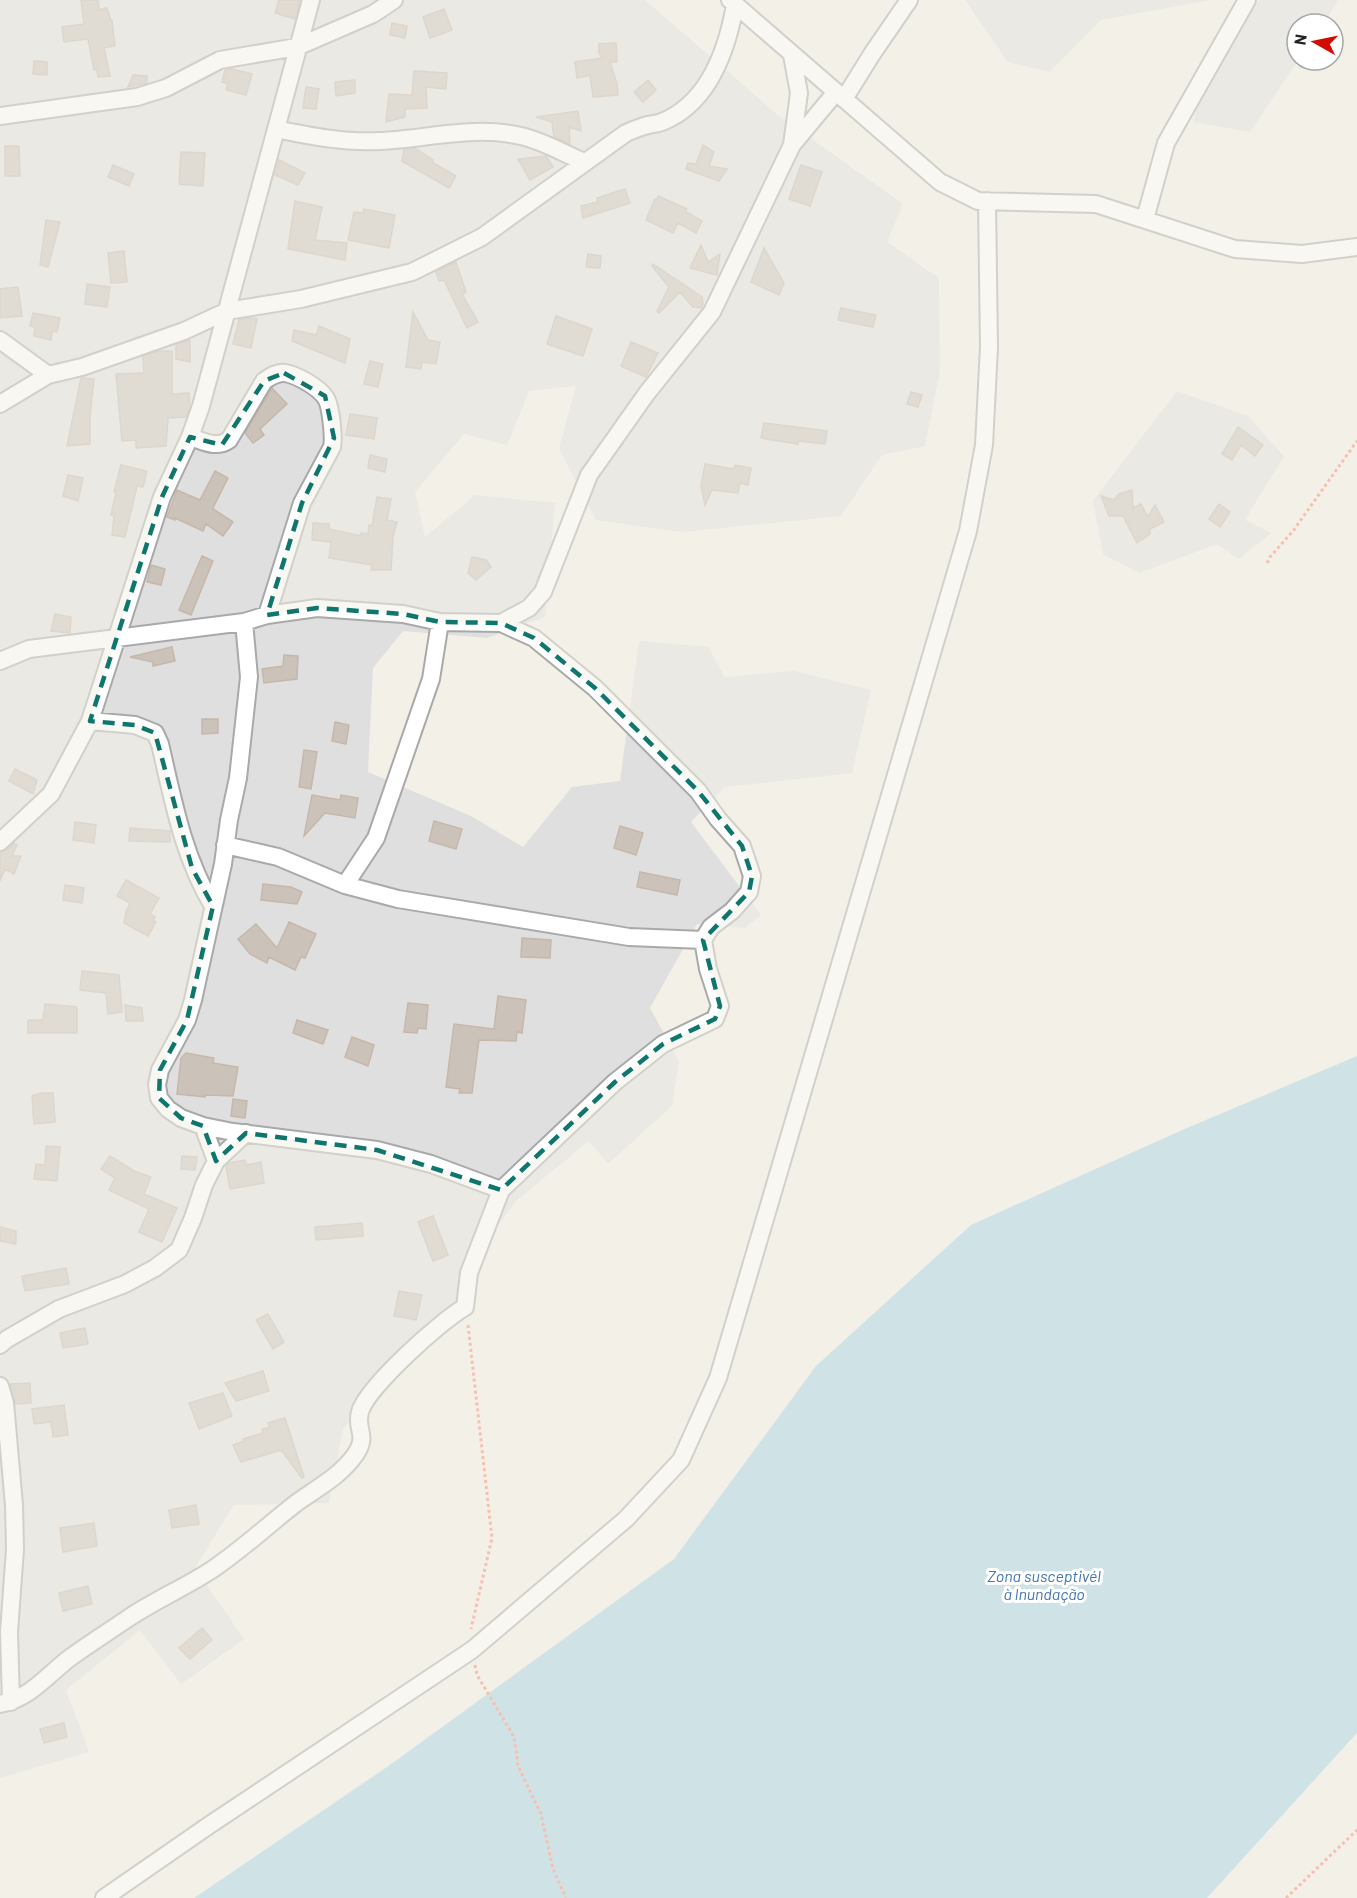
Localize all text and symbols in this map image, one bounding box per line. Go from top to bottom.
north arrow [1285,12,1345,72]
text: N [1289,33,1310,46]
water label: Zona susceptivél à Inundação [987,1566,1101,1603]

